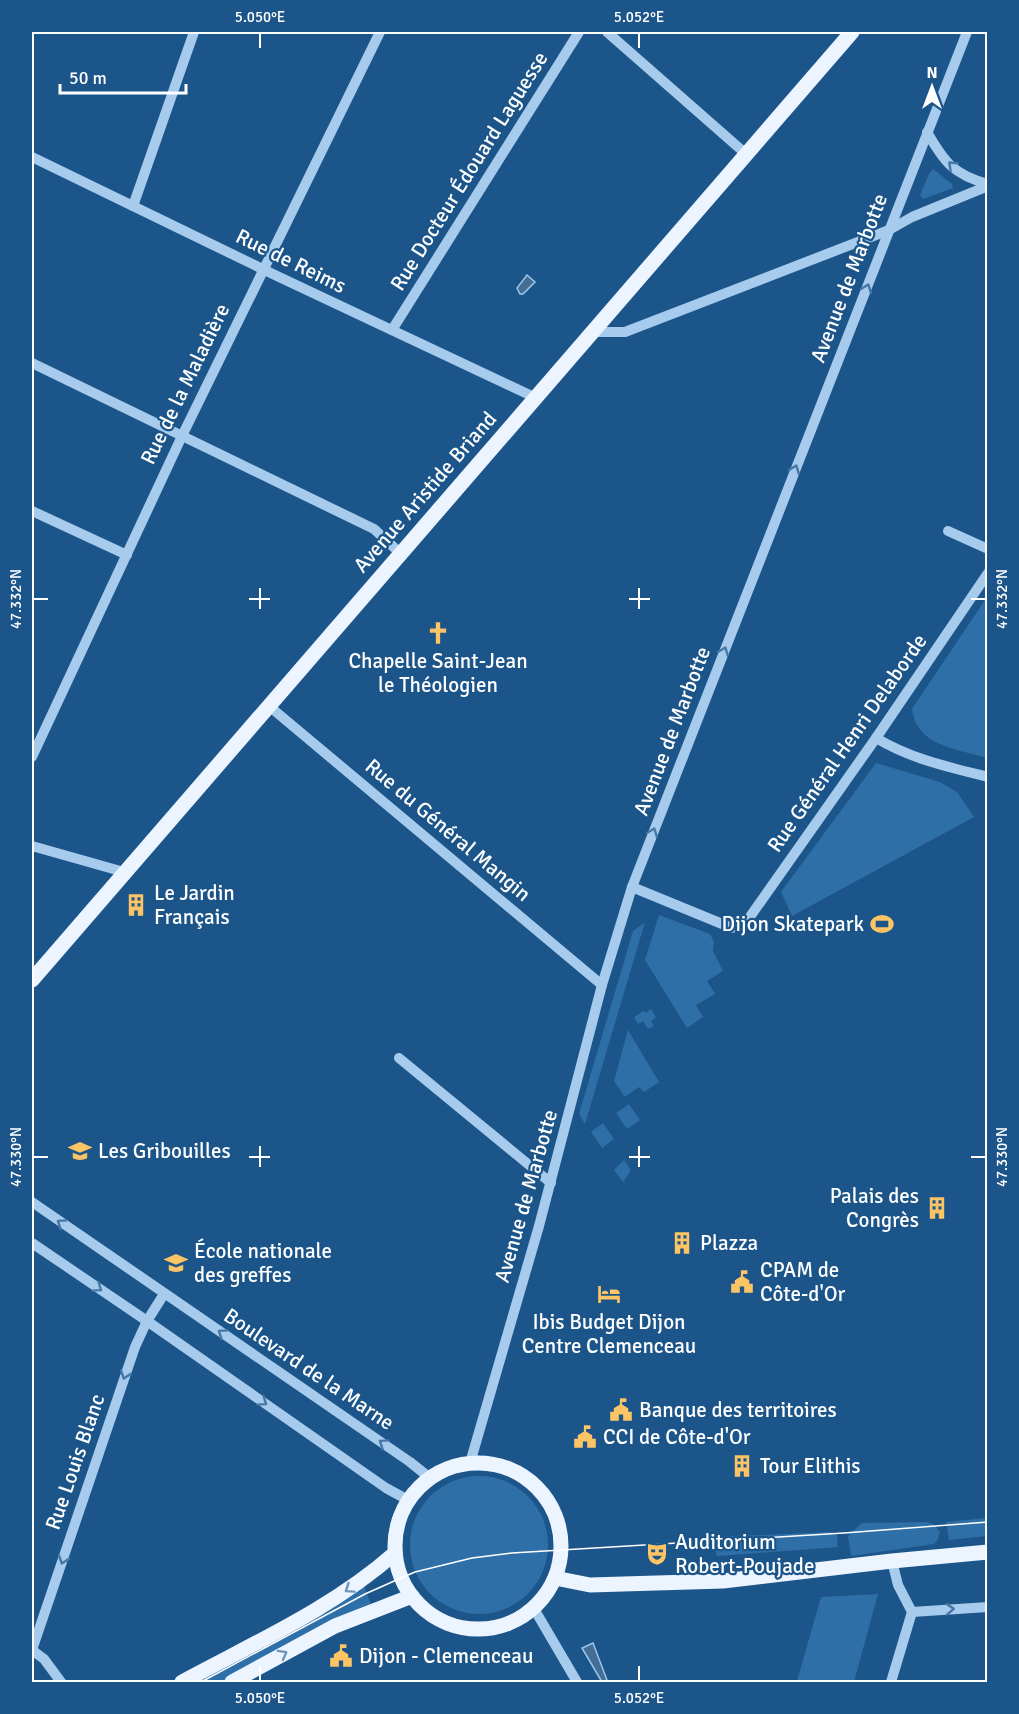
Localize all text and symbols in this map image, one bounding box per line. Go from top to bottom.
text: 5.050°E [235,8,285,26]
text: 5.052°E [614,8,664,26]
street label: Rue Docteur Édouard Laguesse [385,47,553,295]
scale bar [60,57,186,95]
north arrow [902,57,962,117]
text: N [926,63,938,83]
text: 50 m [69,67,107,89]
one-way arrow [948,161,958,172]
street label: Avenue de Marbotte [805,190,893,366]
street label: Rue de Reims [232,223,350,299]
one-way arrow [859,283,872,293]
street label: Rue de la Maladière [135,299,235,469]
street label: Avenue Aristide Briand [348,406,502,578]
one-way arrow [788,464,801,475]
text: 47.332°N [7,569,25,629]
text: 47.332°N [993,569,1011,629]
church icon: Chapelle Saint-Jean le Théologien [425,620,451,646]
street label: Rue Général Henri Delaborde [762,629,932,857]
street label: Avenue de Marbotte [628,643,716,819]
one-way arrow [717,646,729,657]
place label: Chapelle Saint-Jean le Théologien [348,648,528,698]
street label: Rue du Général Mangin [360,753,536,907]
one-way arrow [646,828,658,839]
place label: Le Jardin Français [154,880,235,930]
building icon: Le Jardin Français [123,892,149,918]
place label: Dijon Skatepark [722,911,864,937]
sports icon: Dijon Skatepark [869,911,895,937]
street label: Avenue de Marbotte [489,1107,563,1285]
text: 47.330°N [7,1127,25,1187]
text: 47.330°N [993,1127,1011,1187]
school or university icon: Les Gribouilles [67,1138,93,1164]
place label: Les Gribouilles [98,1138,231,1164]
place label: Palais des Congrès [830,1183,919,1233]
building icon: Palais des Congrès [924,1195,950,1221]
one-way arrow [57,1219,68,1230]
building icon: Plazza [669,1230,695,1256]
place label: Plazza [700,1230,758,1256]
place label: École nationale des greffes [194,1238,332,1288]
school or university icon: École nationale des greffes [163,1250,189,1276]
place label: CPAM de Côte-d'Or [760,1257,846,1307]
public building icon: CPAM de Côte-d'Or [729,1269,755,1295]
one-way arrow [91,1280,102,1291]
hotel icon: Ibis Budget Dijon Centre Clemenceau [596,1281,622,1307]
street label: Boulevard de la Marne [219,1302,399,1436]
place label: Ibis Budget Dijon Centre Clemenceau [522,1309,696,1359]
one-way arrow [218,1329,229,1340]
one-way arrow [120,1369,133,1380]
street label: Rue Louis Blanc [40,1391,110,1533]
one-way arrow [257,1395,268,1406]
public building icon: Banque des territoires [608,1397,634,1423]
place label: Banque des territoires [639,1397,837,1423]
public building icon: CCI de Côte-d'Or [572,1424,598,1450]
place label: CCI de Côte-d'Or [603,1424,751,1450]
one-way arrow [379,1439,390,1450]
building icon: Tour Elithis [729,1453,755,1479]
place label: Tour Elithis [760,1453,861,1479]
place label: Auditorium Robert-Poujade [675,1529,814,1579]
theatre icon: Auditorium Robert-Poujade [644,1541,670,1567]
one-way arrow [57,1554,70,1565]
one-way arrow [345,1582,356,1593]
one-way arrow [945,1603,954,1616]
public building icon: Dijon - Clemenceau [328,1643,354,1669]
place label: Dijon - Clemenceau [359,1643,533,1669]
one-way arrow [277,1650,287,1661]
text: 5.050°E [235,1689,285,1707]
text: 5.052°E [614,1689,664,1707]

